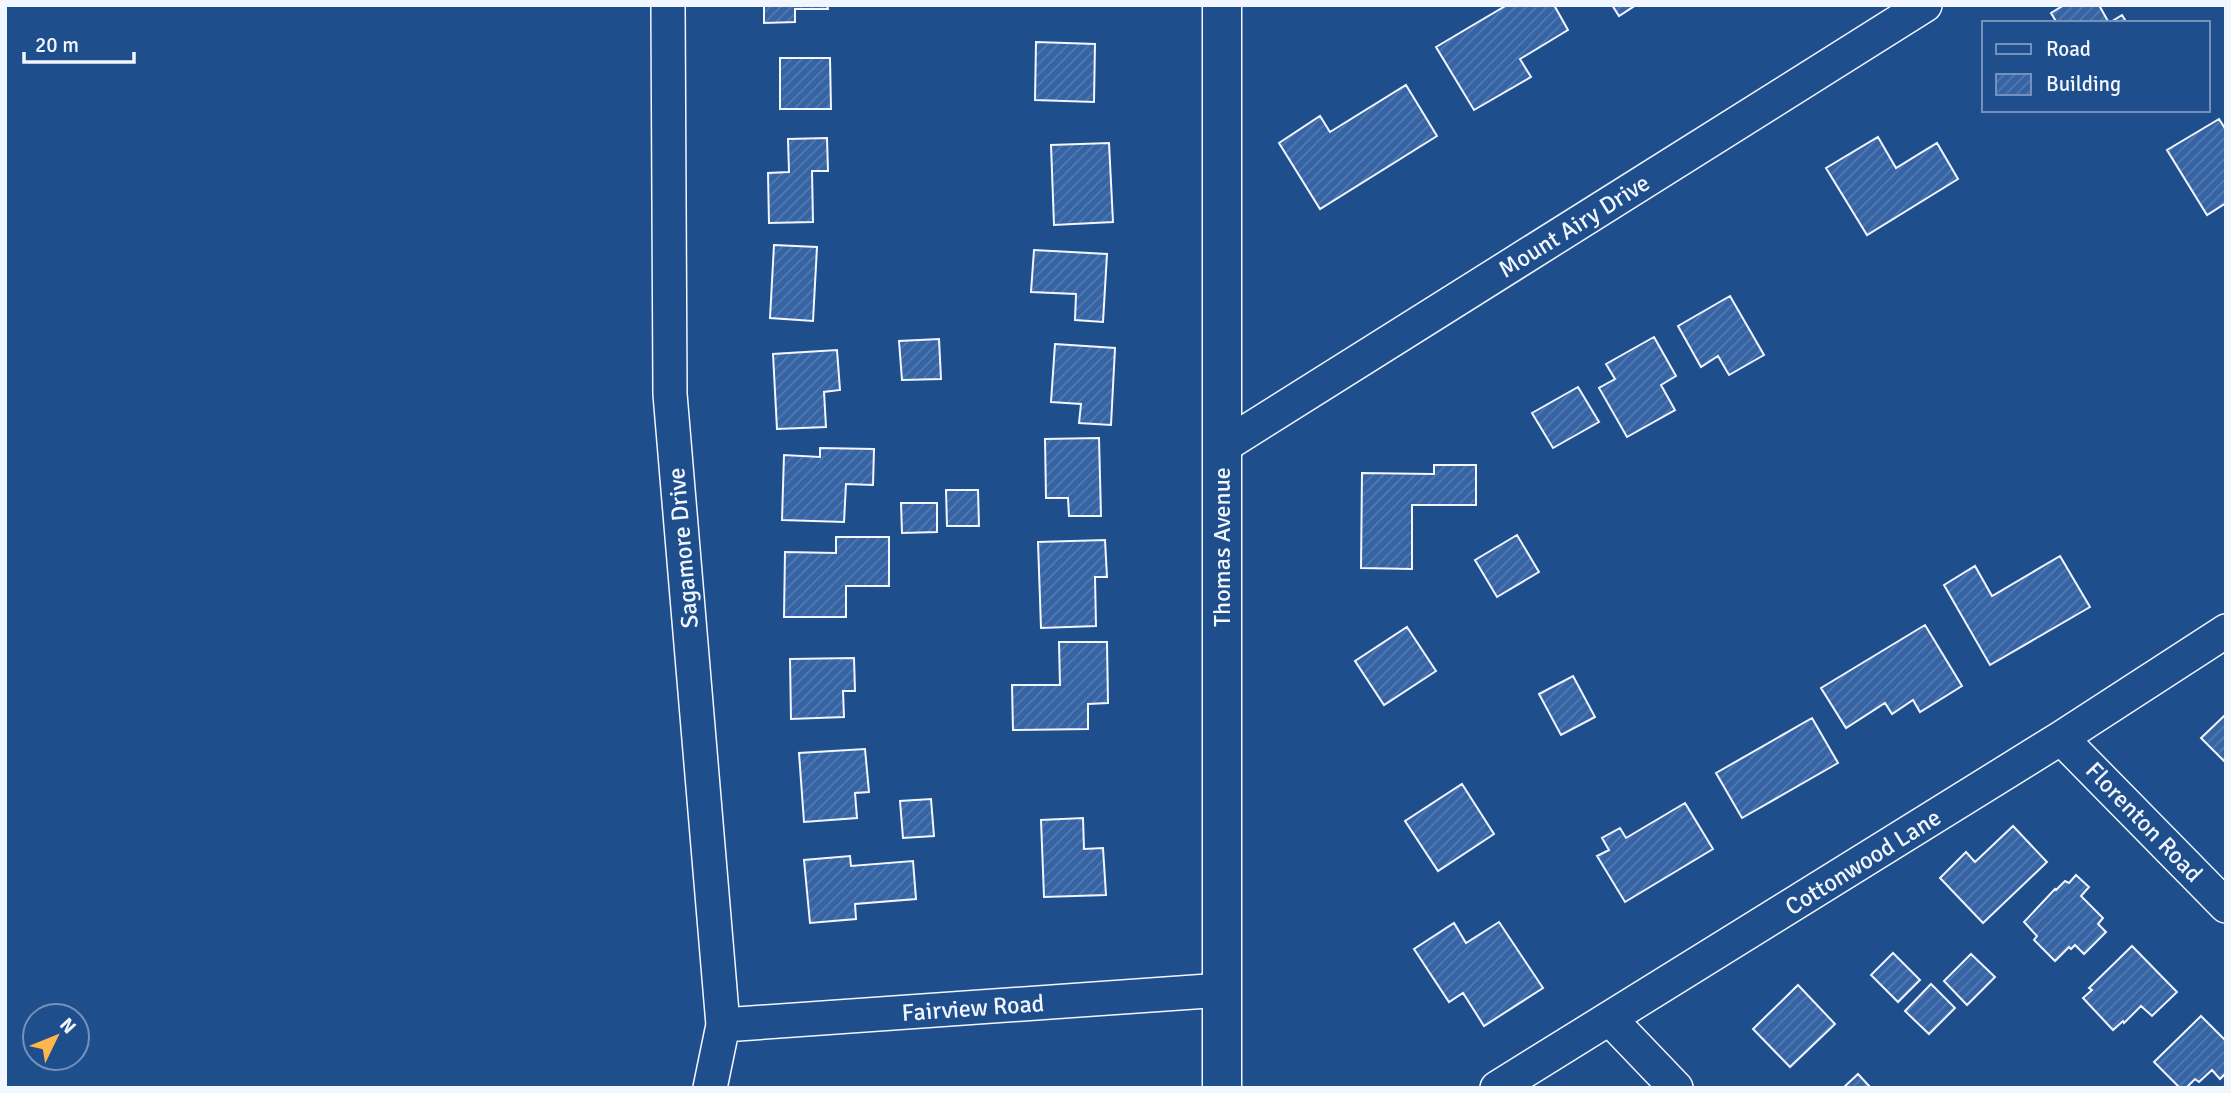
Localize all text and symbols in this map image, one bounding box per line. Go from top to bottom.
scale bar [24,21,135,65]
legend [1982,21,2210,112]
text: 20 m [35,32,79,58]
text: Road [2046,36,2091,62]
text: Building [2046,71,2121,97]
street label: Mount Airy Drive [1493,168,1655,284]
street label: Sagamore Drive [661,466,705,630]
street label: Thomas Avenue [1207,467,1237,627]
street label: Florenton Road [2079,756,2209,888]
street label: Cottonwood Lane [1780,802,1946,922]
street label: Fairview Road [901,988,1045,1028]
north arrow [21,1002,91,1072]
text: N [54,1013,81,1039]

